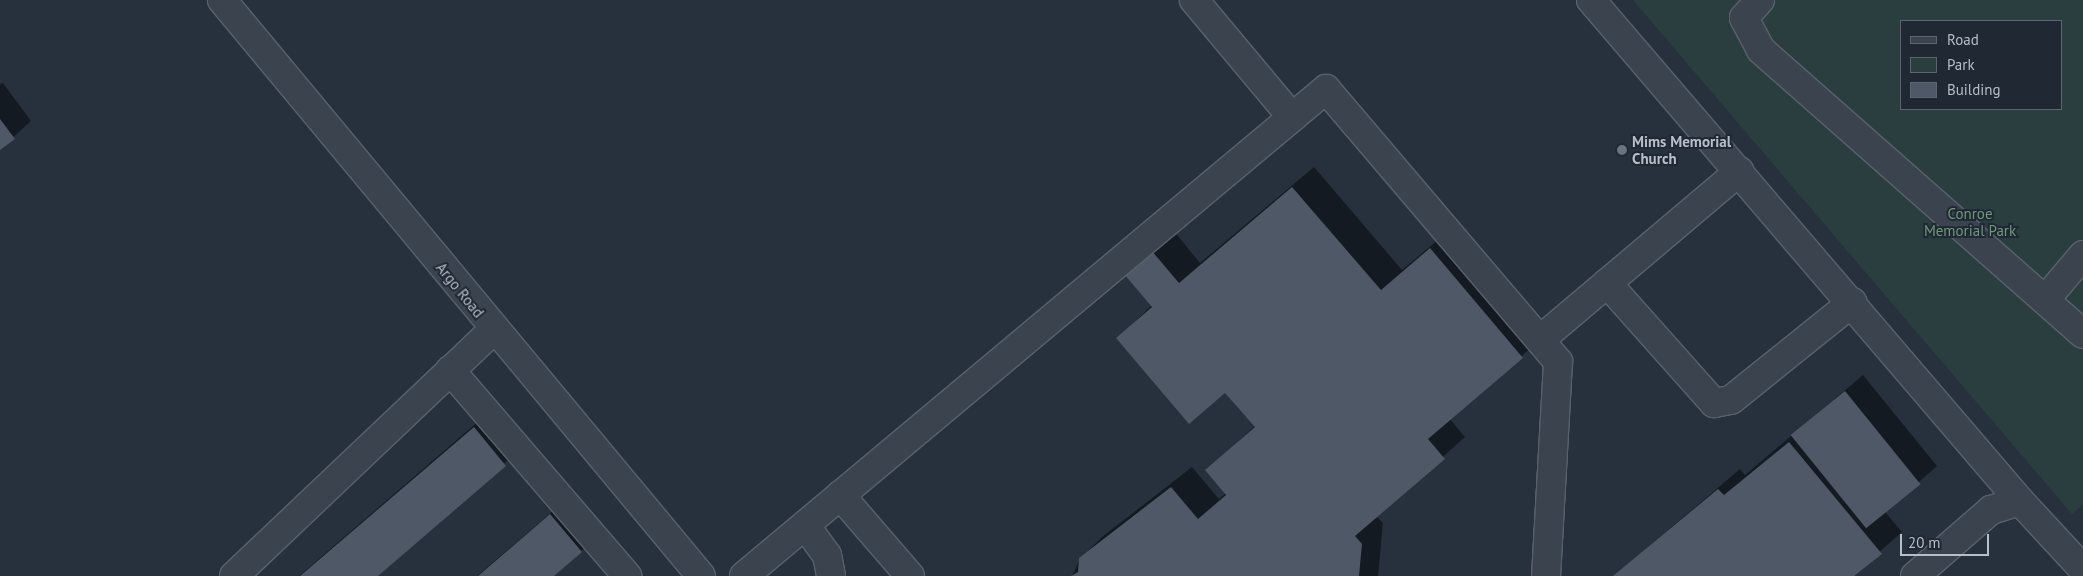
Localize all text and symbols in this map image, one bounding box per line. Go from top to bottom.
legend [1900,20,2063,110]
text: Road [1947,30,1979,49]
text: Park [1947,55,1975,74]
text: Building [1947,80,2001,99]
place label: Mims Memorial Church [1632,132,1731,167]
marker: Mims Memorial Church [1616,144,1628,156]
park label: Conroe Memorial Park [1924,204,2016,239]
street label: Argo Road [432,259,488,321]
scale bar [1903,524,1992,556]
text: 20 m [1908,533,1941,552]

